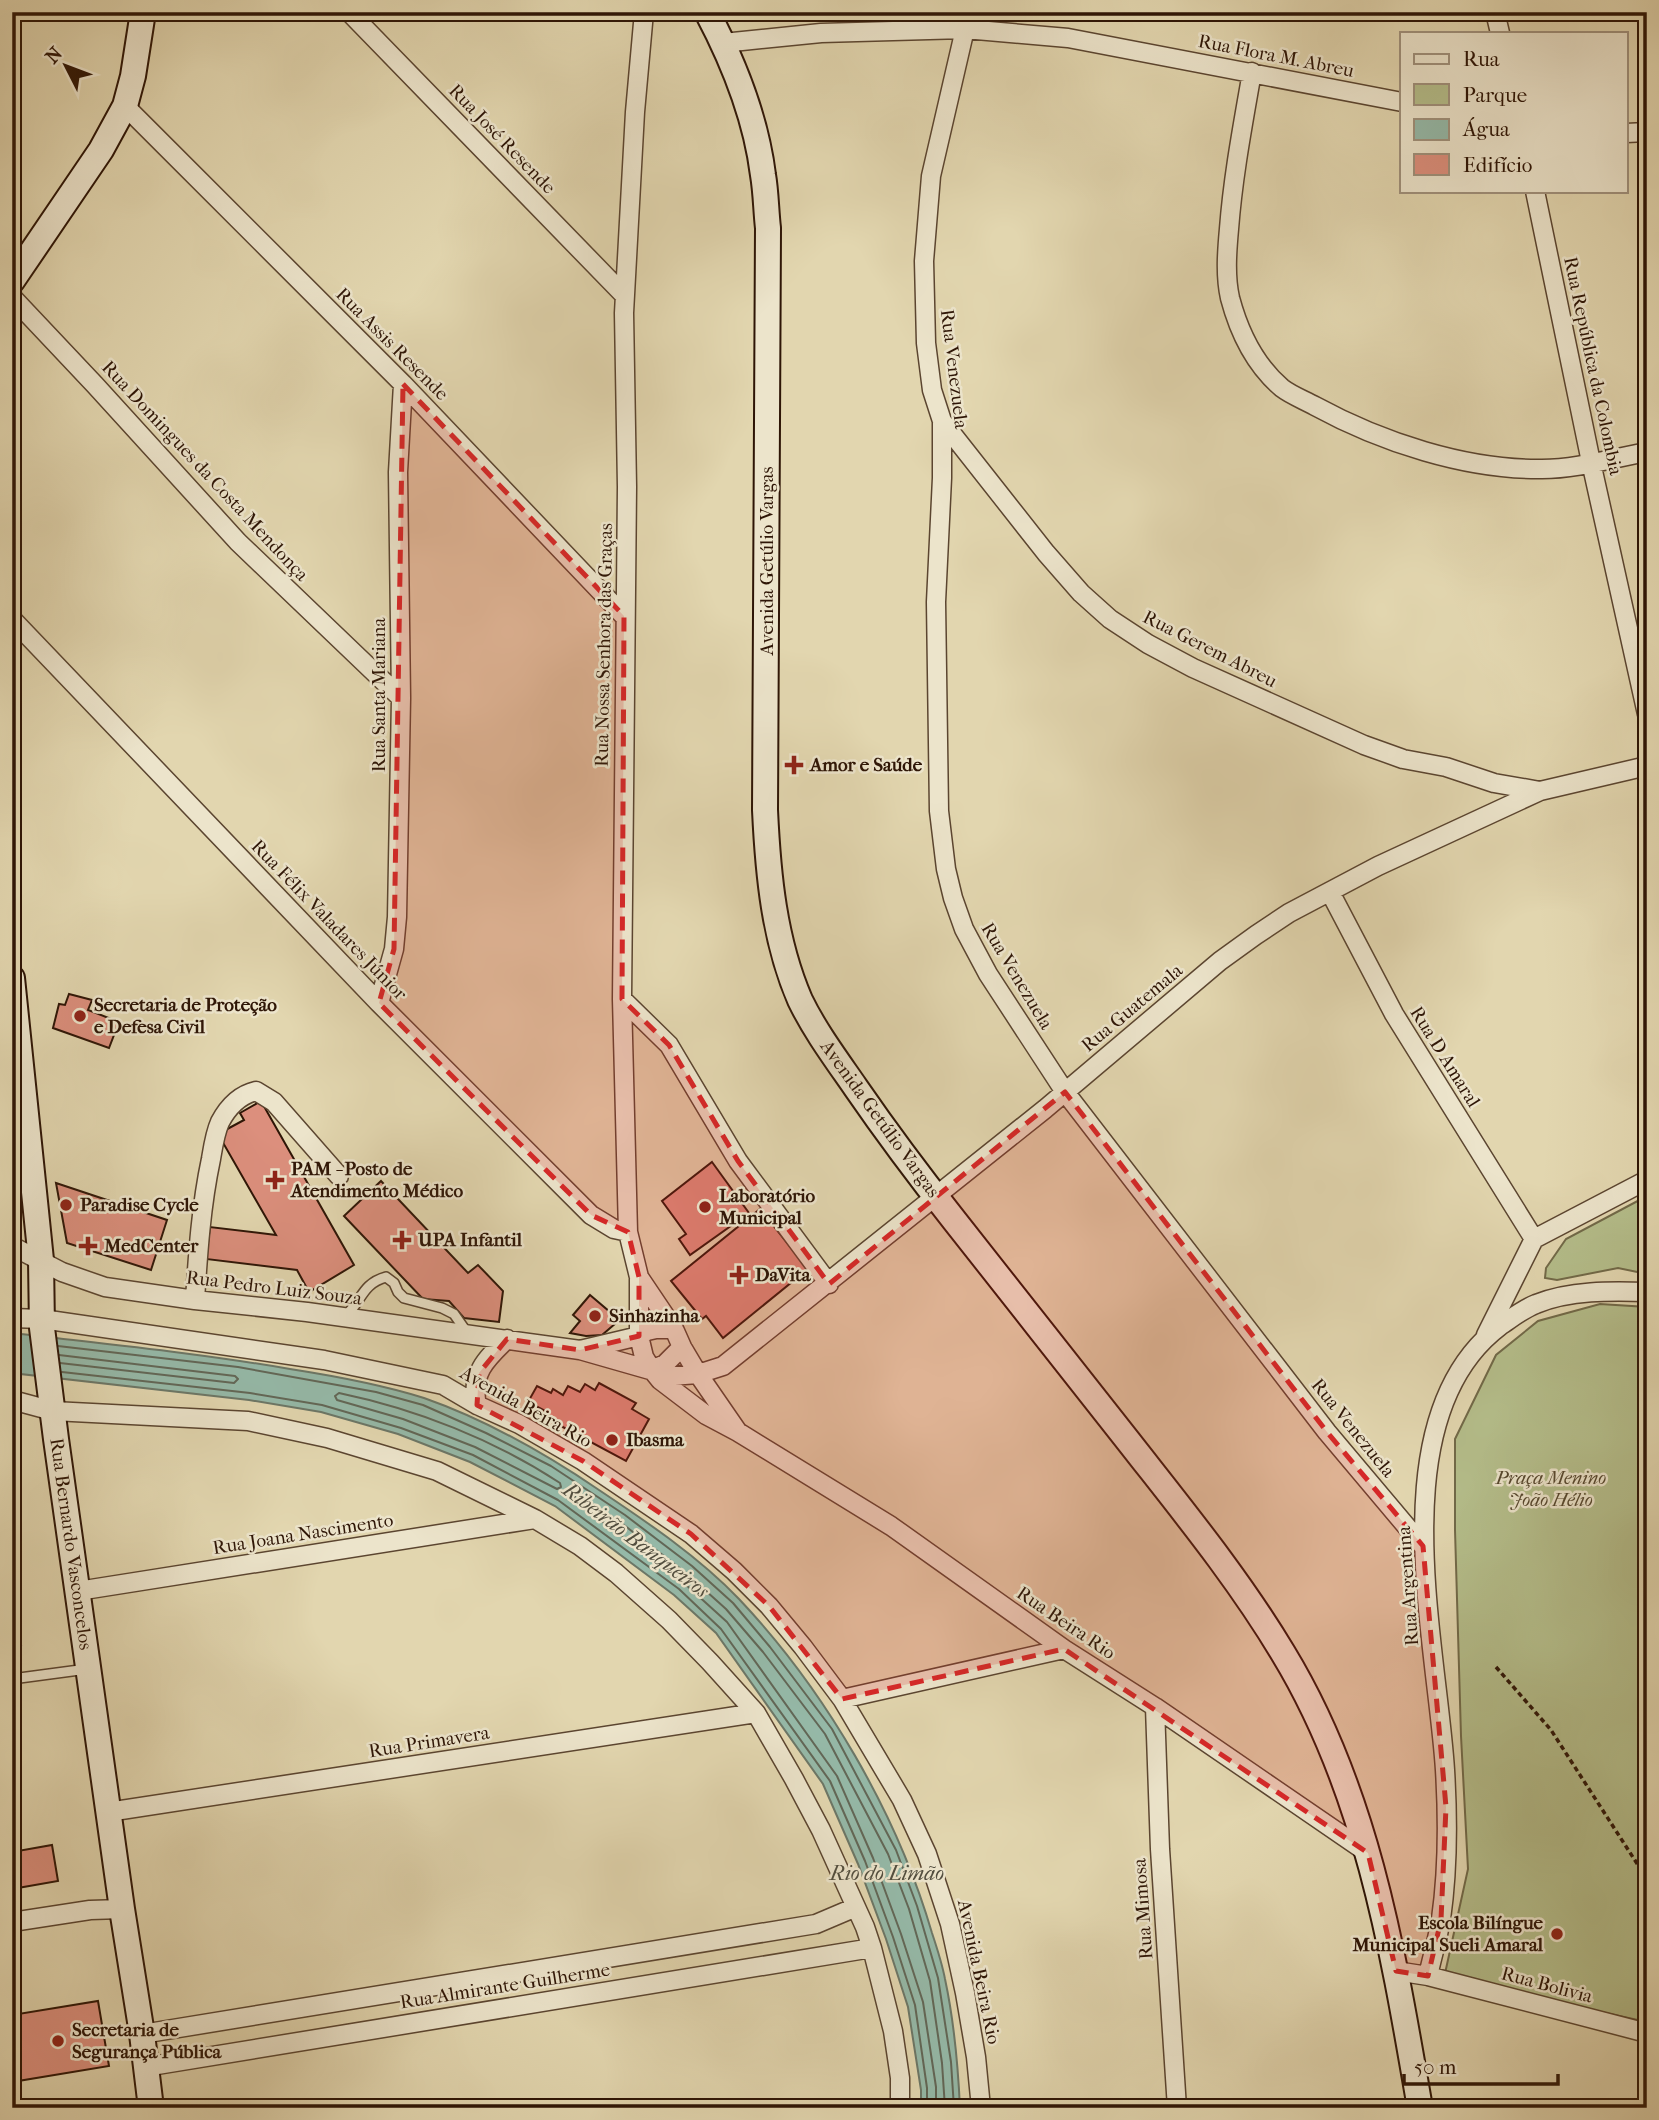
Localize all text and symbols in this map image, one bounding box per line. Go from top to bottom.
street label: Rua Flora M. Abreu [1196,30,1356,82]
north arrow [32,32,102,102]
legend [1400,32,1628,192]
text: N [41,42,67,68]
text: Rua [1463,47,1500,71]
street label: Rua José Resende [444,80,560,198]
text: Parque [1463,83,1527,107]
text: Água [1462,117,1510,141]
text: Edifício [1463,153,1532,177]
street label: Rua República da Colombia [1559,255,1627,477]
street label: Rua Assis Resende [331,283,453,405]
street label: Rua Venezuela [936,308,972,430]
street label: Rua Domingues da Costa Mendonça [97,356,313,586]
street label: Avenida Getúlio Vargas [756,467,778,656]
street label: Rua Nossa Senhora das Graças [591,523,617,767]
street label: Rua Gerem Abreu [1139,606,1281,692]
street label: Rua Santa Mariana [368,617,390,772]
place label: Amor e Saúde [809,754,923,776]
marker: Amor e Saúde [784,755,804,775]
street label: Rua Félix Valadares Júnior [247,835,412,1005]
street label: Rua Venezuela [977,919,1058,1034]
street label: Rua Guatemala [1077,959,1187,1057]
place label: Secretaria de Proteção e Defesa Civil [94,994,277,1038]
street label: Rua D Amaral [1405,1003,1485,1111]
marker: Secretaria de Proteção e Defesa Civil [72,1008,88,1024]
street label: Avenida Getúlio Vargas [815,1035,944,1202]
place label: PAM - Posto de Atendimento Médico [290,1158,464,1202]
marker: PAM - Posto de Atendimento Médico [265,1170,285,1190]
place label: Laboratório Municipal [718,1185,815,1229]
place label: Paradise Cycle [80,1194,199,1216]
marker: Paradise Cycle [58,1197,74,1213]
marker: Laboratório Municipal [697,1199,713,1215]
place label: UPA Infantil [417,1229,523,1251]
marker: UPA Infantil [392,1230,412,1250]
place label: MedCenter [103,1235,199,1257]
marker: MedCenter [78,1236,98,1256]
place label: DaVita [755,1264,812,1286]
marker: DaVita [729,1265,749,1285]
street label: Rua Pedro Luiz Souza [185,1266,363,1310]
place label: Sinhazinha [609,1305,701,1327]
marker: Sinhazinha [587,1308,603,1324]
street label: Avenida Beira Rio [455,1361,596,1453]
street label: Rua Venezuela [1307,1374,1400,1482]
place label: Ibasma [626,1429,685,1451]
marker: Ibasma [604,1432,620,1448]
street label: Rua Bernardo Vasconcelos [45,1437,97,1651]
park label: Praça Menino João Hélio [1495,1467,1606,1511]
water label: Ribeirão Banqueiros [557,1476,714,1603]
street label: Rua Joana Nascimento [211,1509,395,1559]
street label: Rua Argentina [1393,1525,1423,1647]
street label: Rua Beira Rio [1012,1582,1120,1664]
street label: Rua Primavera [367,1722,491,1762]
street label: Rua Mimosa [1128,1858,1158,1960]
water label: Rio do Limão [828,1861,944,1885]
street label: Avenida Beira Rio [953,1897,1005,2047]
place label: Escola Bilíngue Municipal Sueli Amaral [1351,1912,1544,1956]
marker: Escola Bilíngue Municipal Sueli Amaral [1549,1926,1565,1942]
street label: Rua Almirante Guilherme [398,1959,612,2013]
street label: Rua Bolivia [1499,1962,1595,2008]
place label: Secretaria de Segurança Pública [72,2019,223,2063]
marker: Secretaria de Segurança Pública [50,2033,66,2049]
scale bar [1404,2043,1558,2087]
text: 50 m [1414,2055,1457,2079]

